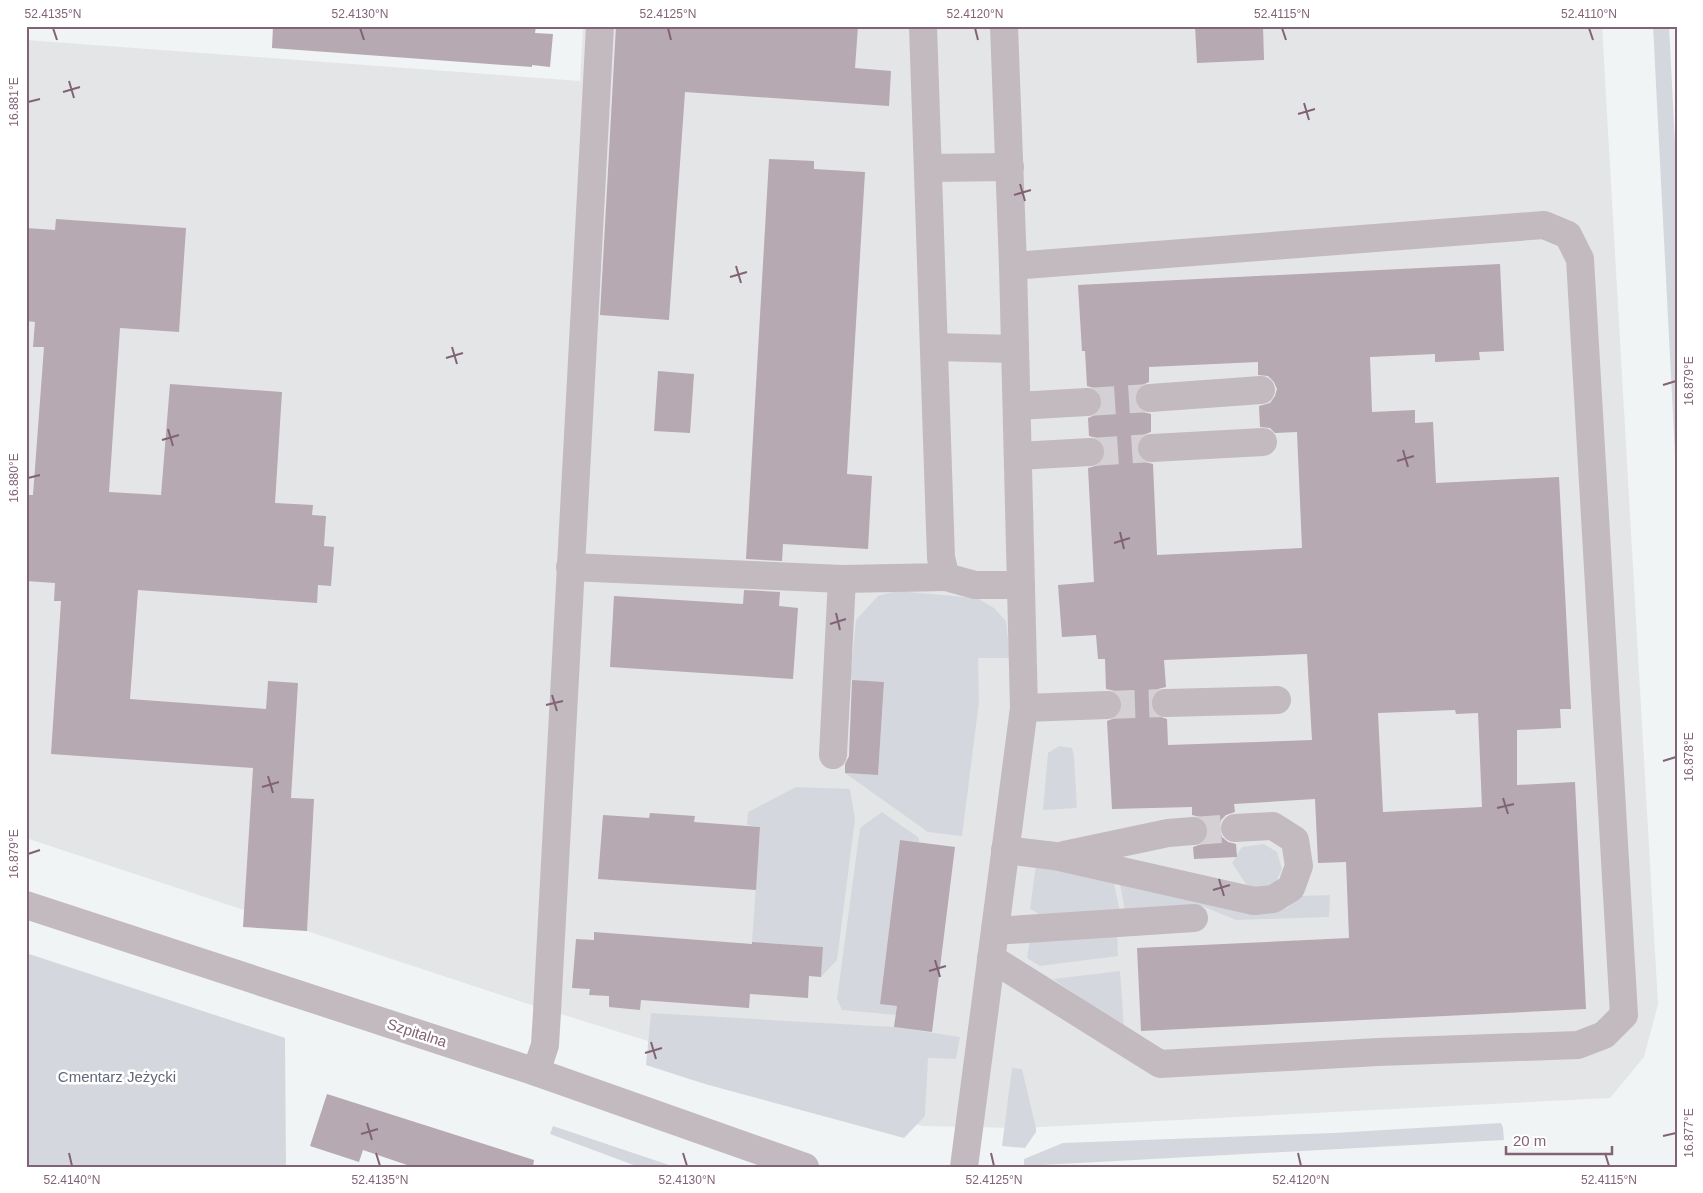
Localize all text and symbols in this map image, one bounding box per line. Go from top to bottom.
text: 52.4135°N [25,7,81,21]
text: 52.4130°N [332,7,388,21]
text: 52.4125°N [640,7,696,21]
text: 52.4120°N [947,7,1003,21]
text: 52.4115°N [1254,7,1310,21]
text: 52.4110°N [1561,7,1617,21]
text: 16.881°E [7,77,21,127]
text: 16.879°E [1682,356,1696,406]
text: 16.880°E [7,453,21,503]
text: 16.878°E [1682,732,1696,782]
text: 16.879°E [7,829,21,879]
street label: Szpitalna [385,1015,450,1050]
park label: Cmentarz Jeżycki [58,1068,176,1085]
text: 16.877°E [1682,1108,1696,1158]
scale bar [1506,1123,1612,1155]
text: 20 m [1513,1132,1546,1149]
text: 52.4140°N [44,1173,100,1187]
text: 52.4135°N [352,1173,408,1187]
text: 52.4130°N [659,1173,715,1187]
text: 52.4125°N [966,1173,1022,1187]
text: 52.4120°N [1273,1173,1329,1187]
text: 52.4115°N [1581,1173,1637,1187]

